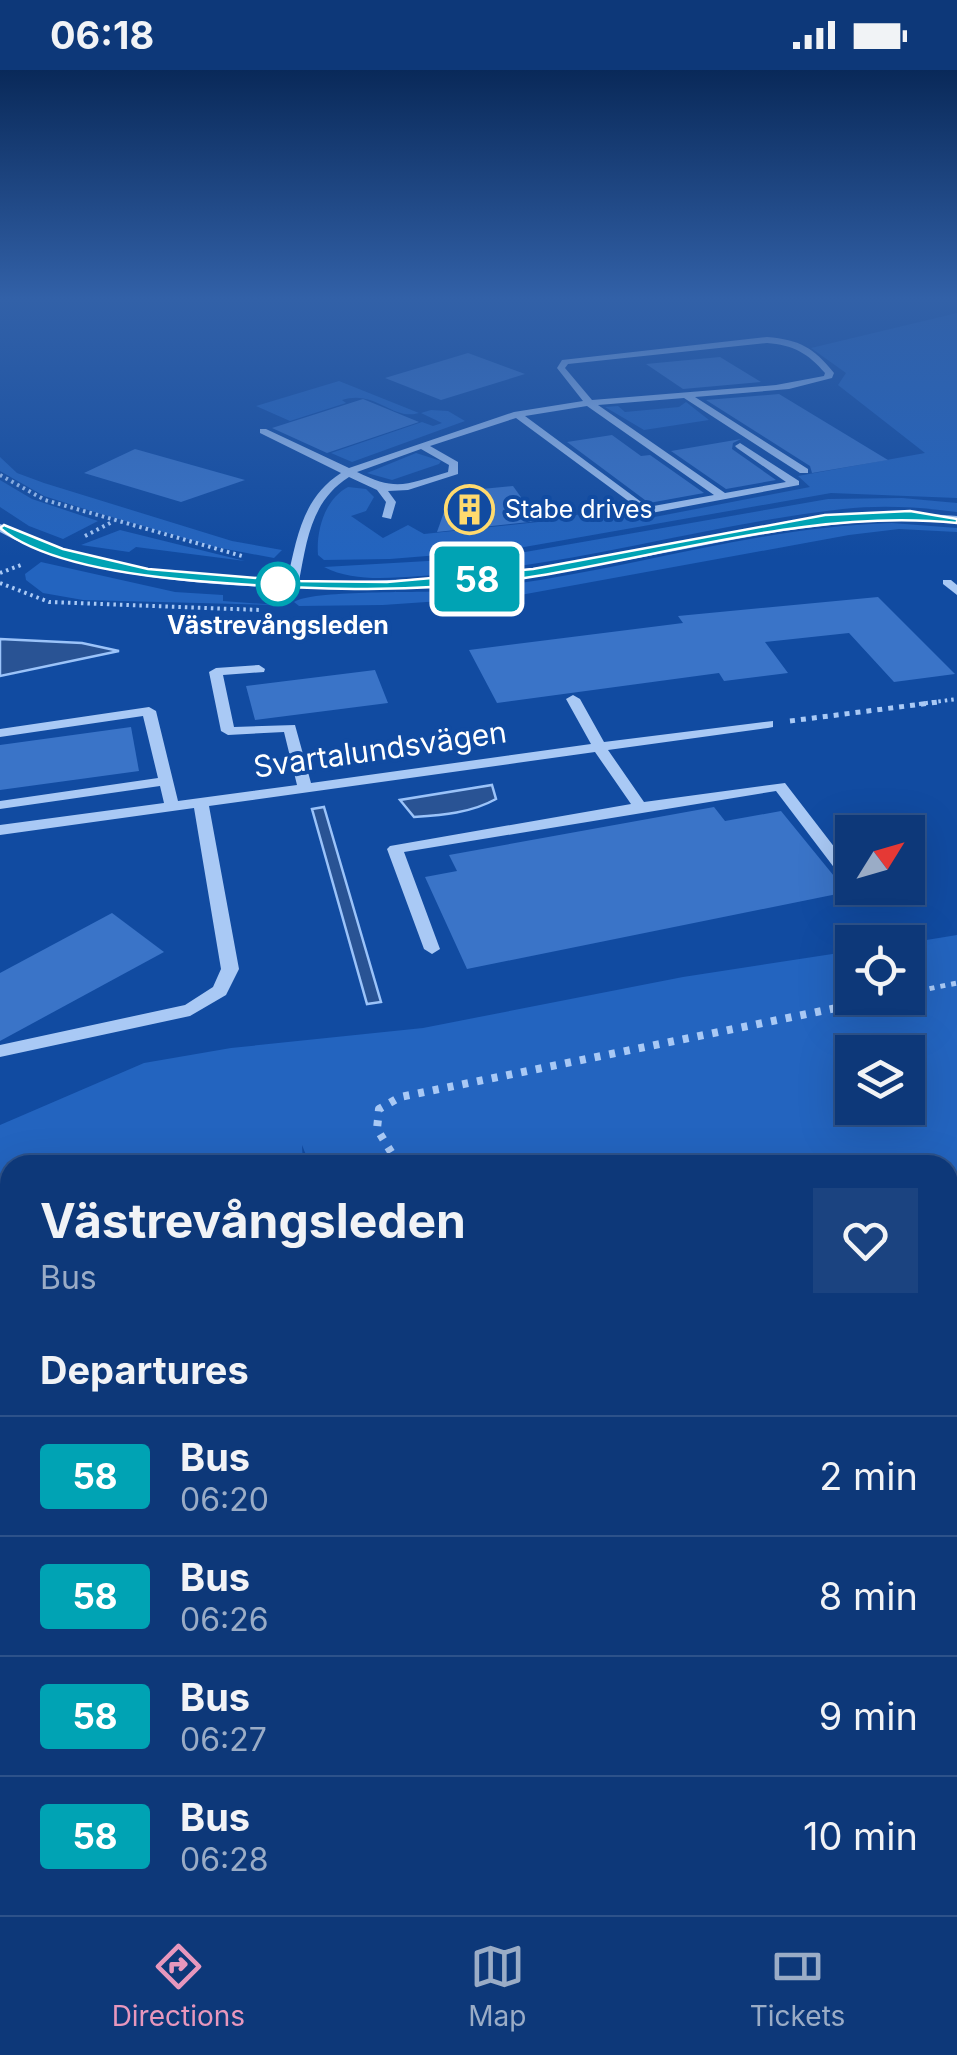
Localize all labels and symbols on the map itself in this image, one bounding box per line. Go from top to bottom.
building icon: Stabe drives [444,483,496,535]
place label: Stabe drives [505,494,653,524]
line badge: 58 [432,546,522,612]
marker: Västrevångsleden [257,563,299,605]
place label: Västrevångsleden [167,610,389,640]
street label: Svartalundsvägen [251,713,509,785]
north arrow [835,815,925,905]

